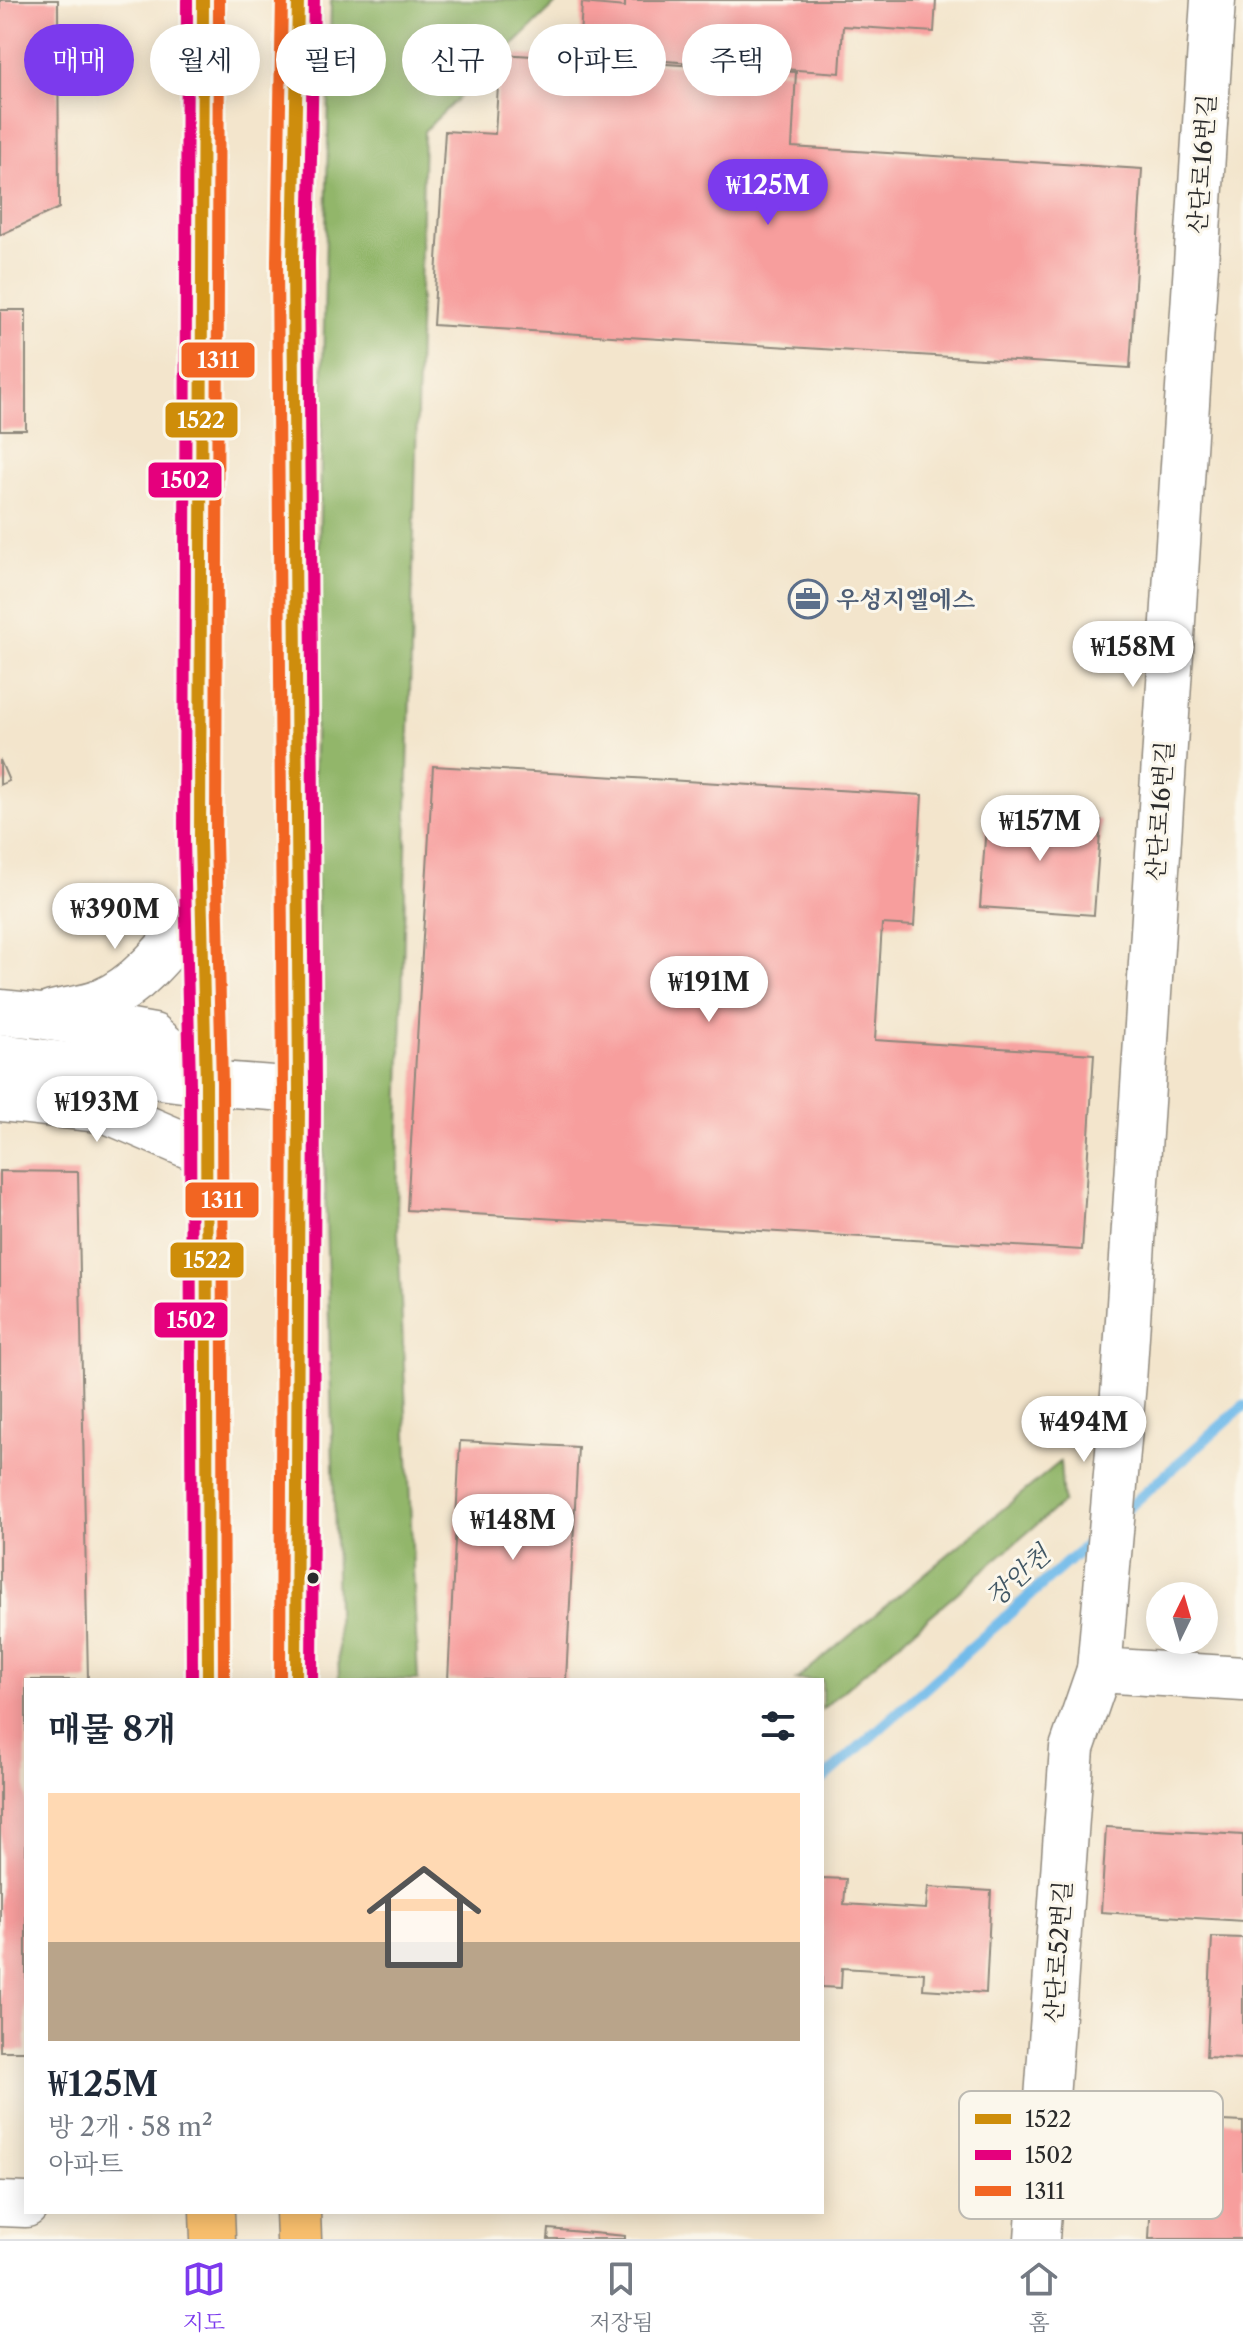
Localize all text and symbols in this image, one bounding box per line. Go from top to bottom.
chip: 매매 [24,24,134,96]
chip: 월세 [150,24,260,96]
chip: 필터 [276,24,386,96]
chip: 신규 [402,24,512,96]
chip: 아파트 [528,24,666,96]
chip: 주택 [682,24,792,96]
street label: 산단로16번길 [1183,93,1221,235]
pin: ₩125M [712,159,824,227]
text: ₩125M [726,169,810,201]
line badge: 1311 [180,341,256,379]
text: 1311 [197,347,239,374]
line badge: 1522 [164,401,239,439]
text: 1522 [177,407,225,434]
line badge: 1502 [147,461,223,499]
text: 1502 [160,467,210,494]
office icon: 우성지엘에스 [787,578,829,620]
place label: 우성지엘에스 [836,585,975,614]
pin: ₩158M [1077,621,1189,689]
text: ₩158M [1091,631,1175,663]
street label: 산단로16번길 [1141,740,1179,882]
pin: ₩157M [984,795,1096,863]
text: ₩157M [999,805,1081,837]
pin: ₩390M [59,883,171,951]
text: ₩390M [70,893,160,925]
pin: ₩191M [653,956,765,1024]
text: ₩191M [668,966,750,998]
pin: ₩193M [41,1076,153,1144]
text: ₩193M [55,1086,139,1118]
line badge: 1311 [184,1181,260,1219]
text: 1311 [201,1187,243,1214]
line badge: 1522 [169,1241,245,1279]
text: 1522 [183,1247,231,1274]
line badge: 1502 [153,1301,229,1339]
text: 1502 [166,1307,216,1334]
pin: ₩494M [1028,1396,1140,1464]
text: ₩494M [1039,1406,1129,1438]
pin: ₩148M [457,1494,569,1562]
text: ₩148M [470,1504,556,1536]
water label: 장안천 [979,1538,1058,1613]
unlabelled marker [305,1570,321,1586]
north arrow [1146,1582,1218,1654]
map controls [1146,1582,1218,1654]
icon: filters [756,1704,800,1748]
text: 매물 8개 [48,1708,176,1750]
icon: home [352,1845,496,1989]
street label: 산단로52번길 [1039,1880,1077,2024]
text: ₩125M [48,2063,158,2105]
legend [959,2091,1223,2219]
text: 1522 [1025,2106,1072,2133]
text: 방 2개 · 58 m² [48,2111,213,2143]
text: 1502 [1025,2142,1073,2169]
text: 아파트 [48,2148,123,2180]
text: 1311 [1025,2178,1065,2205]
tab: 지도 [182,2257,226,2336]
tab: 저장됨 [590,2257,653,2336]
tab: 홈 [1017,2257,1061,2336]

